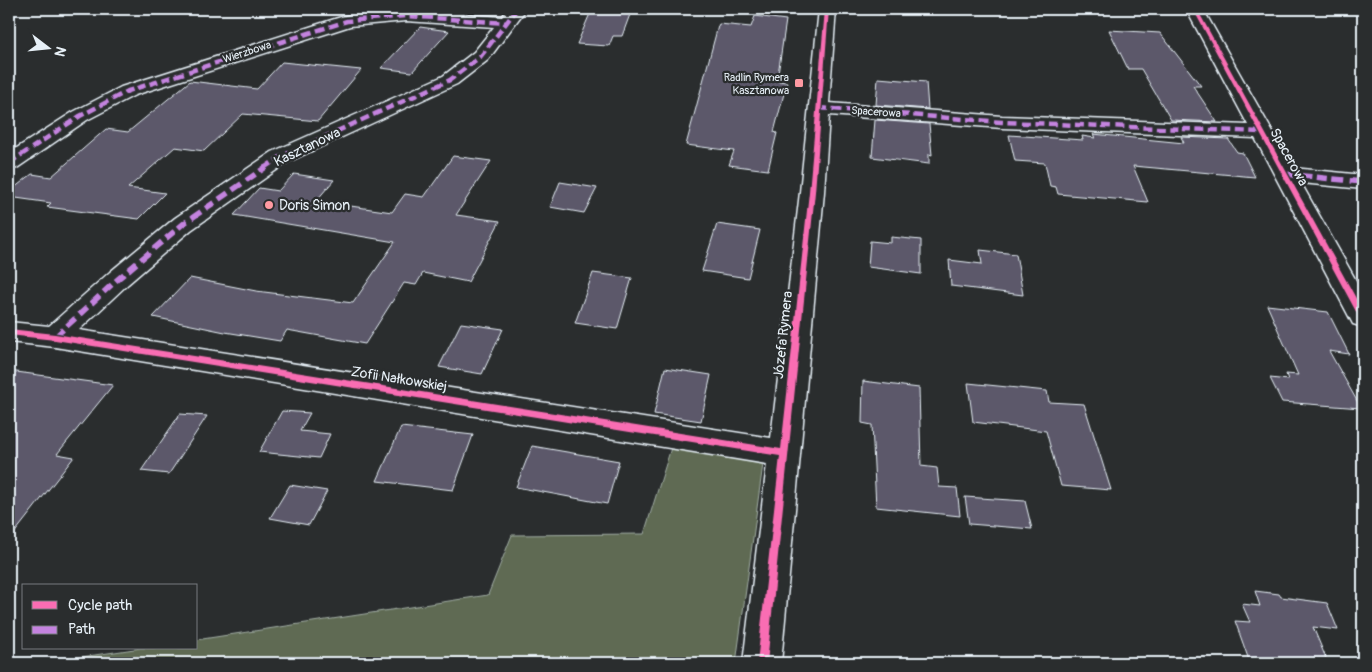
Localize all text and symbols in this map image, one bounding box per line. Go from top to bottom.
north arrow [22,22,72,72]
street label: Wierzbowa [221,38,273,66]
text: N [51,45,69,58]
place label: Radlin Rymera Kasztanowa [724,71,789,97]
marker: Radlin Rymera Kasztanowa [793,77,805,89]
street label: Spacerowa [851,104,901,120]
street label: Kasztanowa [271,124,343,170]
street label: Spacerowa [1266,125,1312,189]
place label: Doris Simon [279,197,350,214]
marker: Doris Simon [263,199,275,211]
street label: Józefa Rymera [770,290,796,380]
street label: Zofii Nałkowskiej [350,363,448,395]
legend [22,584,198,650]
text: Cycle path [68,596,132,615]
text: Path [68,620,95,639]

